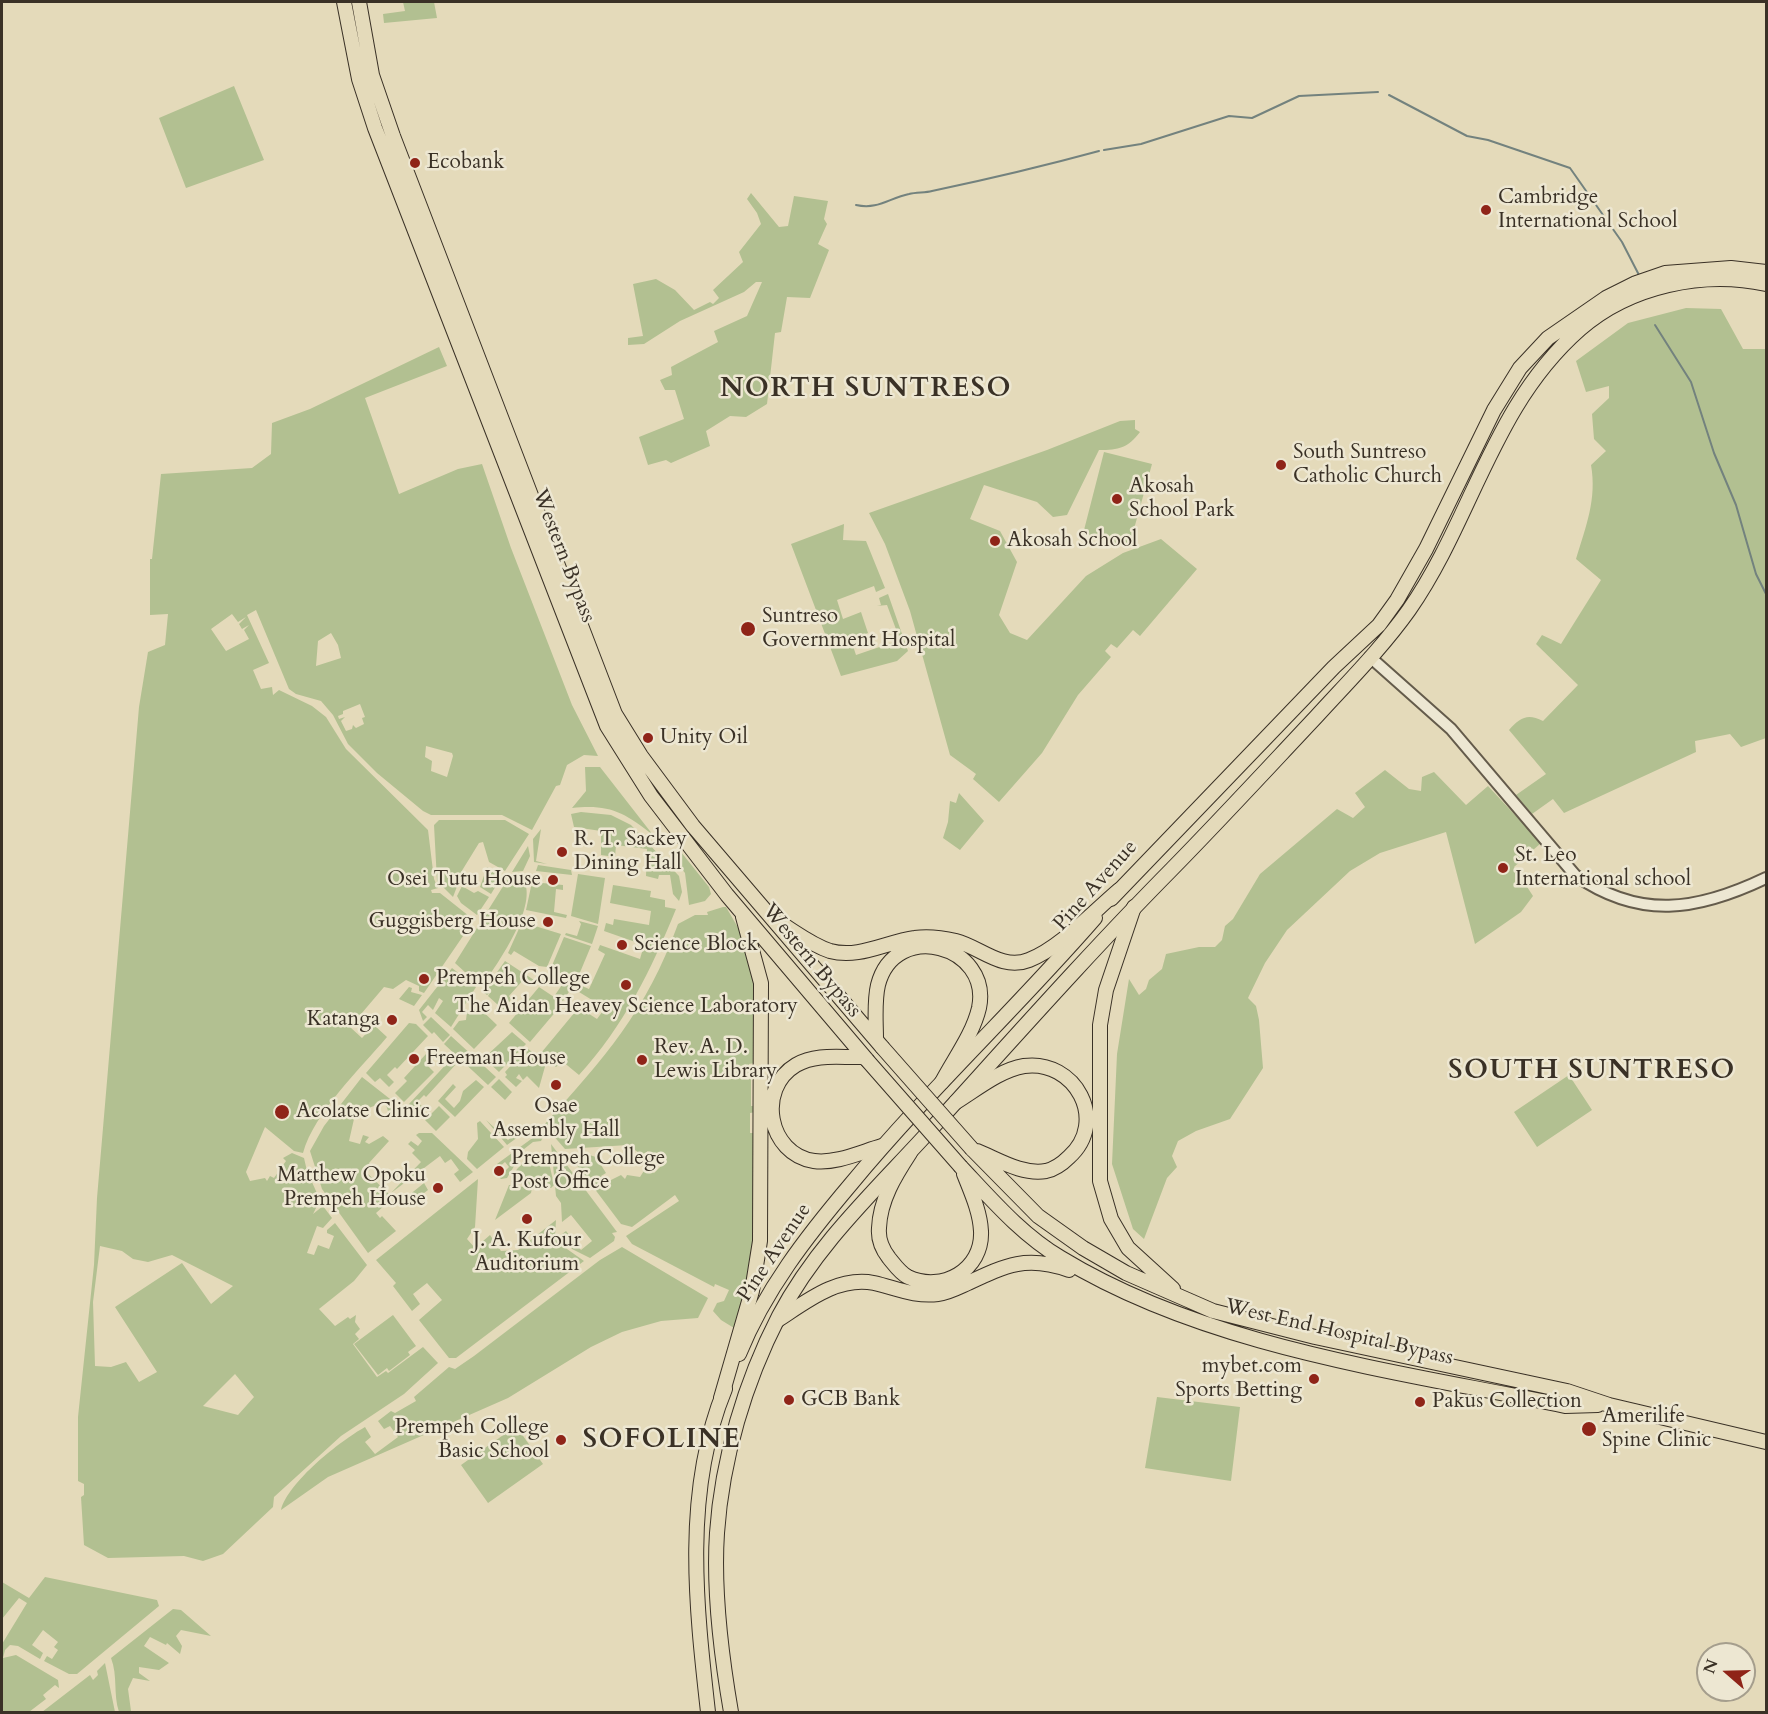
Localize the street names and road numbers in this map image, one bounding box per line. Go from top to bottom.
street label: Western Bypass [526,486,600,626]
street label: Pine Avenue [1049,835,1143,937]
street label: Western Bypass [756,899,866,1023]
street label: Pine Avenue [733,1199,817,1307]
street label: West End Hospital Bypass [1223,1295,1455,1371]

